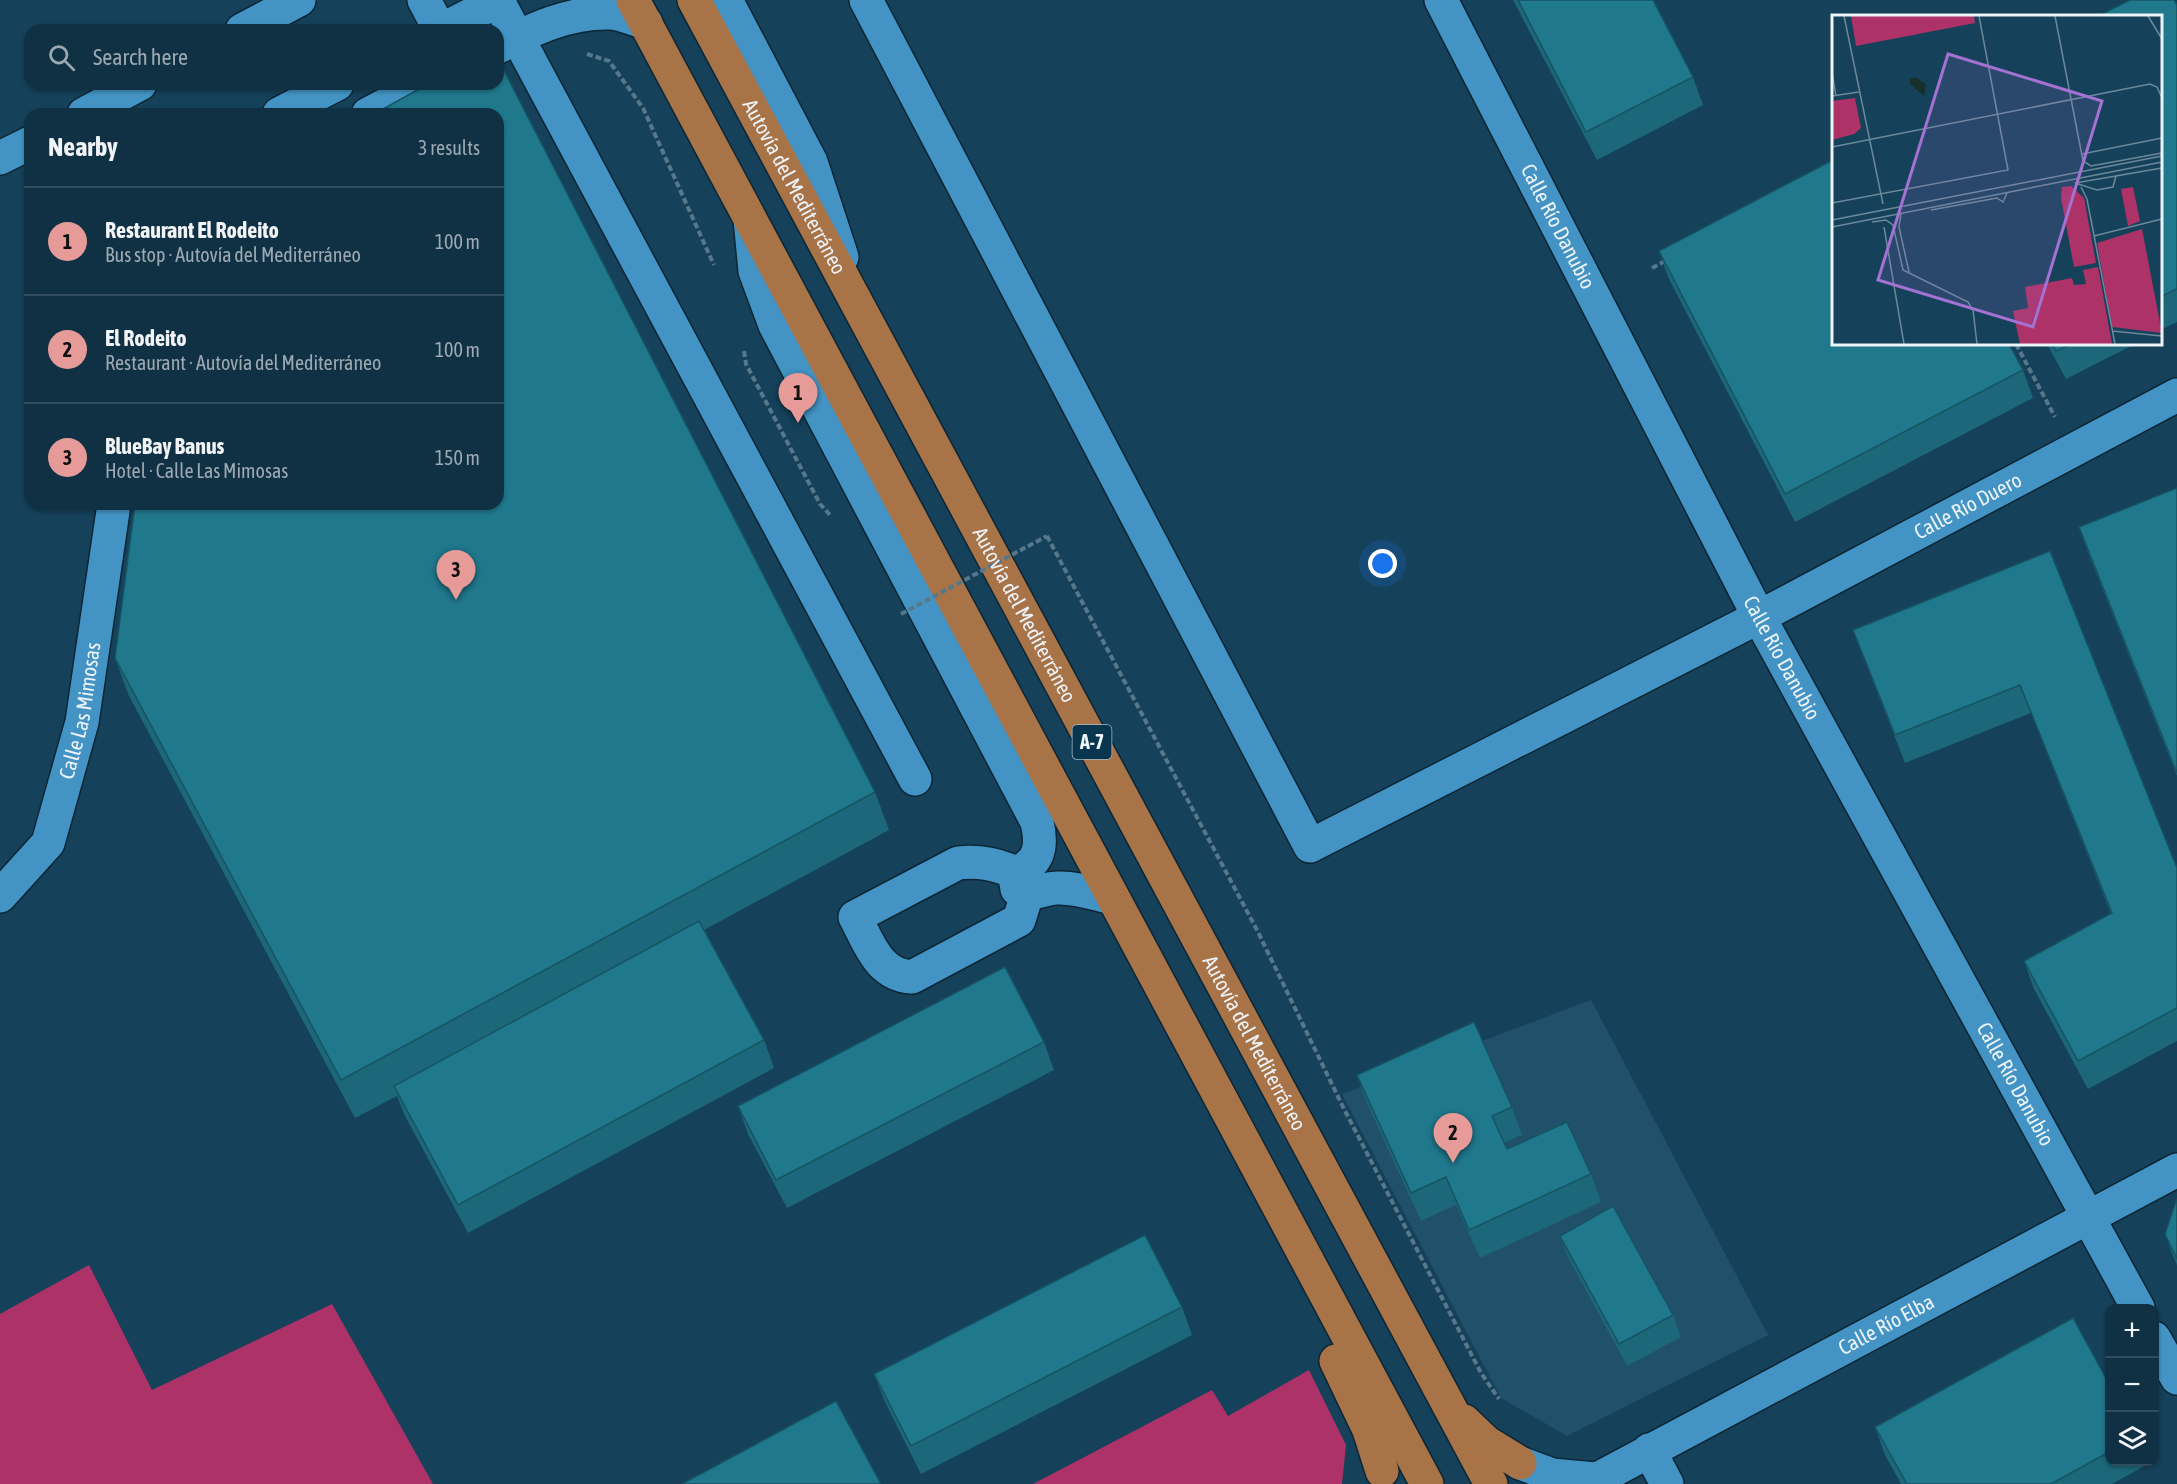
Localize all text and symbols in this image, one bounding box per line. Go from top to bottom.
inset map [1832,15,2162,345]
search box [24,24,504,90]
icon: search [45,41,78,74]
text: Search here [93,44,188,70]
street label: Autovía del Mediterráneo [738,95,852,278]
text: Nearby [48,132,118,162]
text: 3 results [418,136,480,159]
street label: Calle Río Danubio [1517,160,1601,293]
text: Restaurant El Rodeito [105,217,279,243]
text: 1 [63,230,72,253]
text: 100 m [435,230,480,253]
text: Bus stop · Autovía del Mediterráneo [105,243,361,266]
text: El Rodeito [105,325,187,351]
text: 2 [63,338,72,361]
text: 100 m [435,338,480,361]
text: Restaurant · Autovía del Mediterráneo [105,351,381,374]
pin: 1 [778,374,818,423]
text: BlueBay Banus [105,433,224,459]
text: 3 [63,446,72,469]
text: 150 m [435,446,480,469]
text: Hotel · Calle Las Mimosas [105,459,288,482]
street label: Calle Río Duero [1910,467,2025,543]
street label: Autovía del Mediterráneo [968,523,1082,706]
your location [1368,549,1397,578]
pin: 3 [436,550,476,600]
street label: Calle Río Danubio [1739,592,1826,724]
street label: Calle Las Mimosas [54,640,105,782]
road number: A-7 [1072,725,1112,759]
street label: Autovía del Mediterráneo [1198,951,1312,1134]
street label: Calle Río Danubio [1973,1018,2060,1150]
pin: 2 [1434,1114,1472,1163]
street label: Calle Río Elba [1834,1289,1938,1359]
map controls [2105,1304,2159,1466]
button: + [2105,1304,2159,1358]
button: − [2105,1358,2159,1412]
button: layers [2105,1412,2159,1466]

